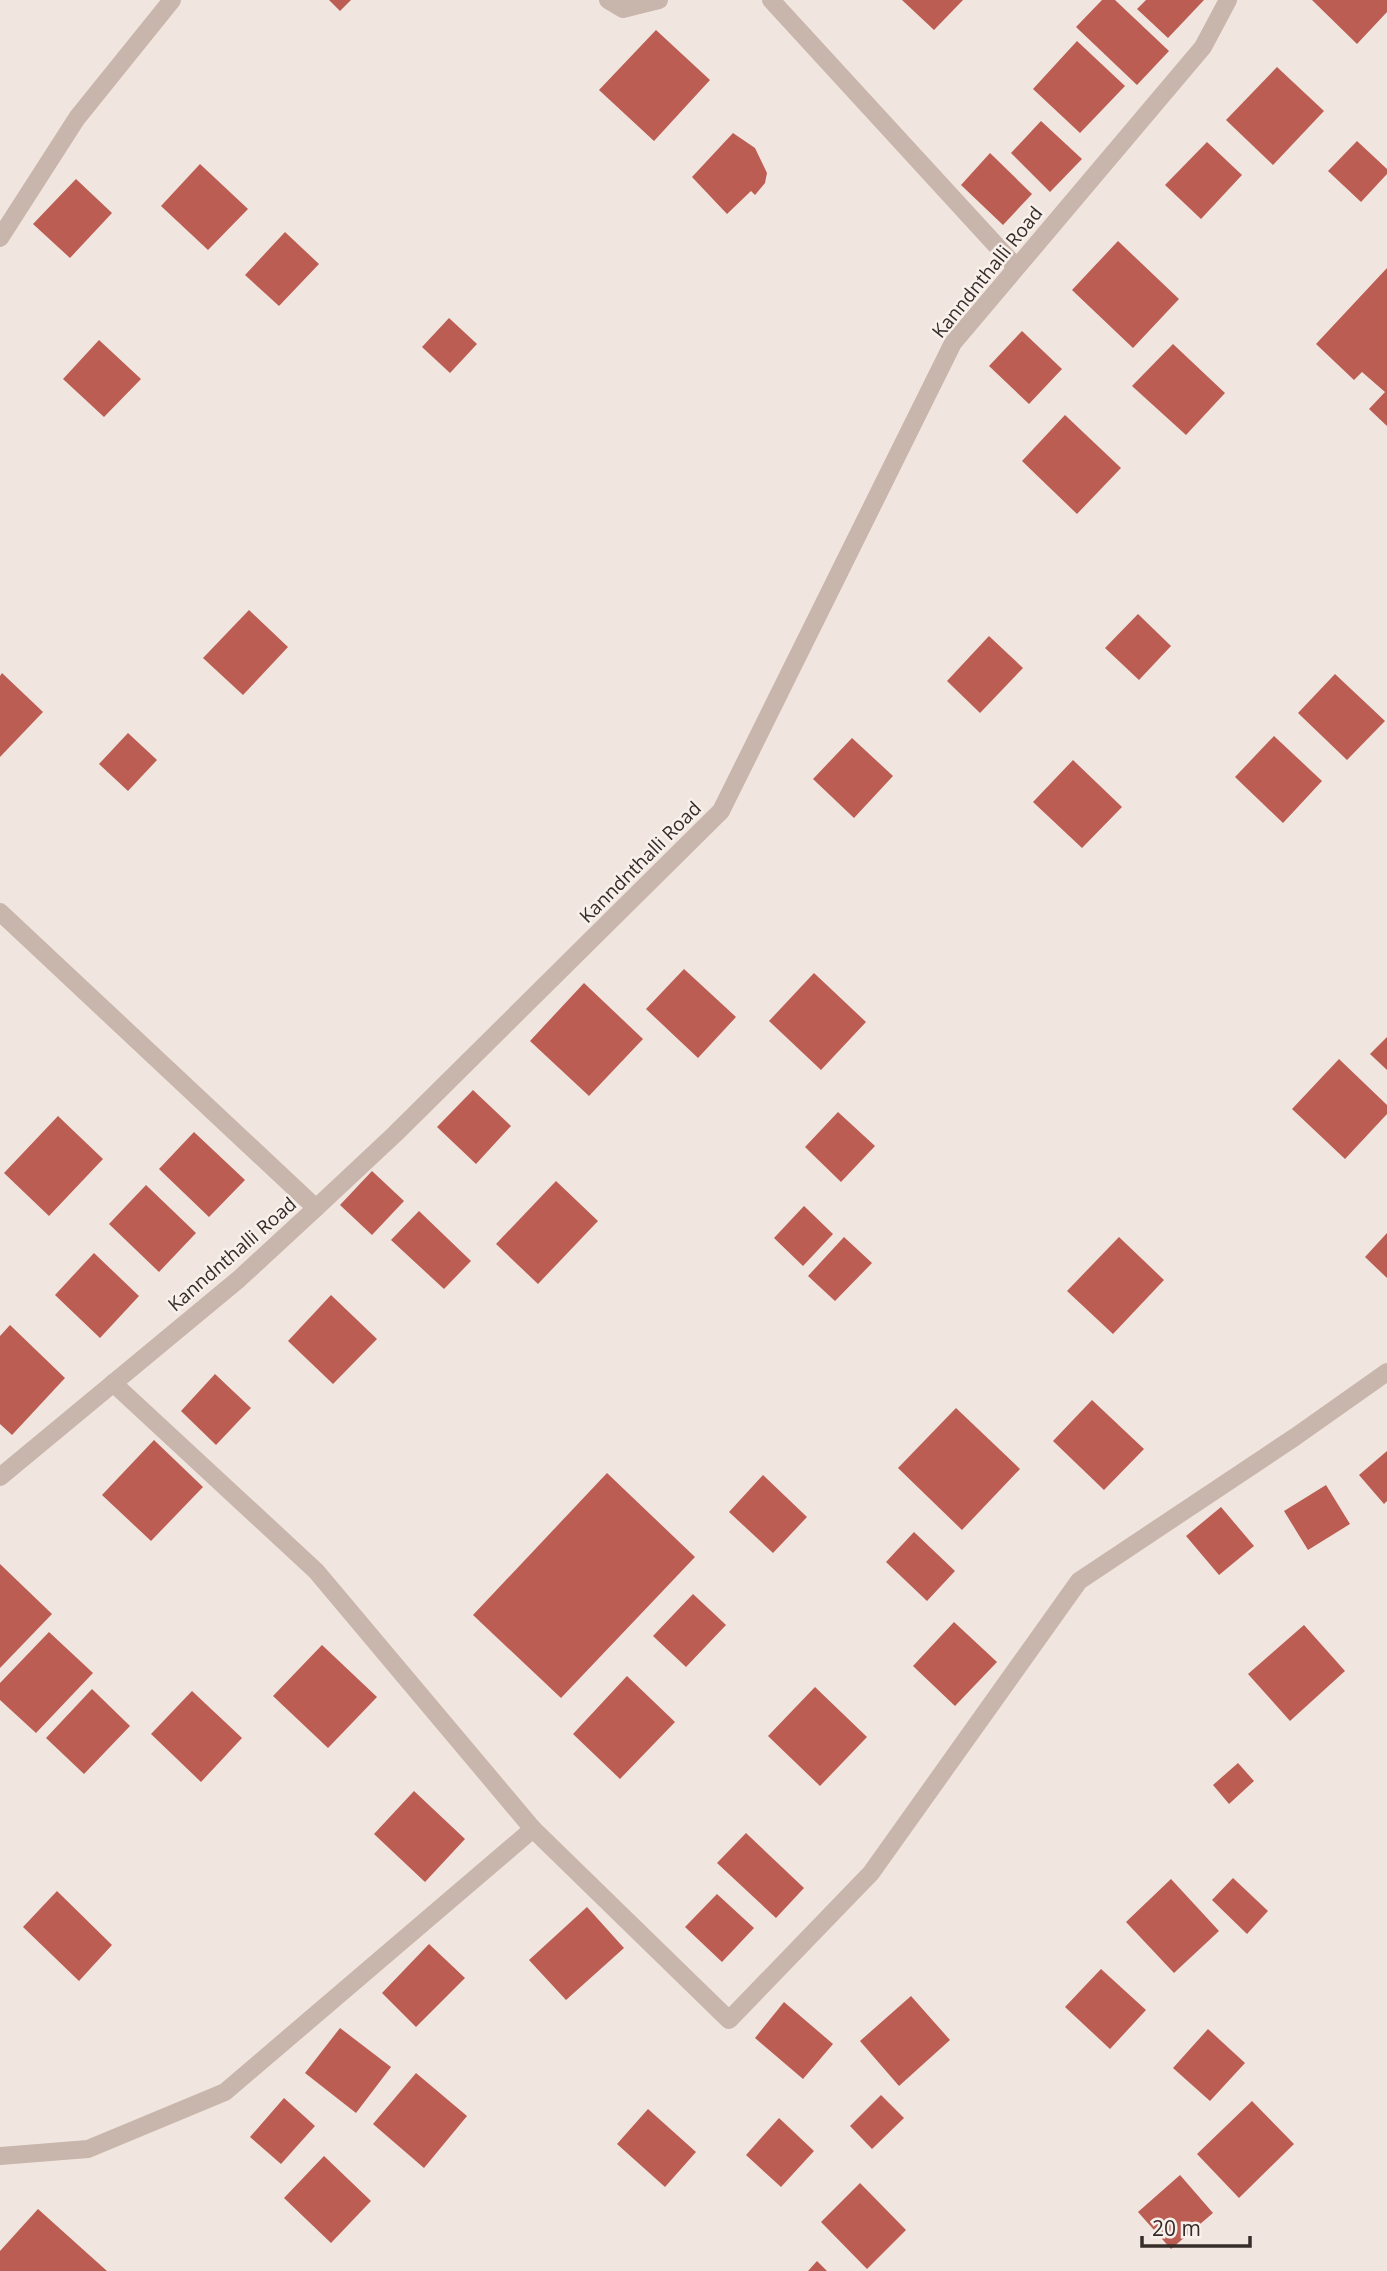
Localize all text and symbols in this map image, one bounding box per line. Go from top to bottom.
street label: Kanndnthalli Road [926,201,1048,343]
street label: Kanndnthalli Road [573,795,707,929]
street label: Kanndnthalli Road [162,1191,302,1317]
scale bar [1142,2204,1250,2248]
text: 20 m [1152,2214,1201,2242]

